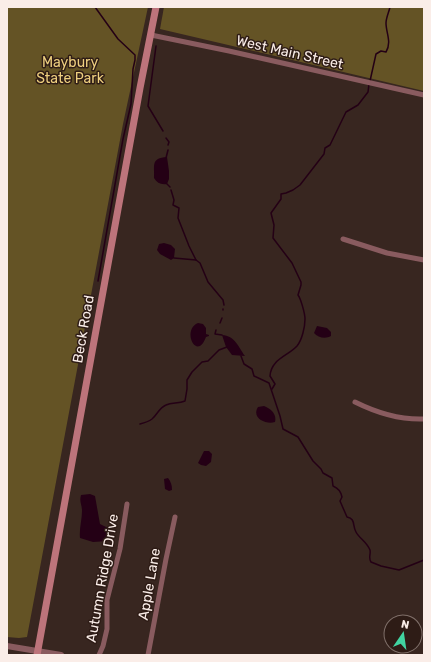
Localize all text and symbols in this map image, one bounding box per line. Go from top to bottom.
street label: West Main Street [235,32,346,73]
park label: Maybury State Park [36,54,105,87]
street label: Beck Road [69,294,98,364]
street label: Autumn Ridge Drive [83,512,122,644]
street label: Apple Lane [135,547,164,621]
north arrow [383,614,423,654]
text: N [400,618,411,632]

